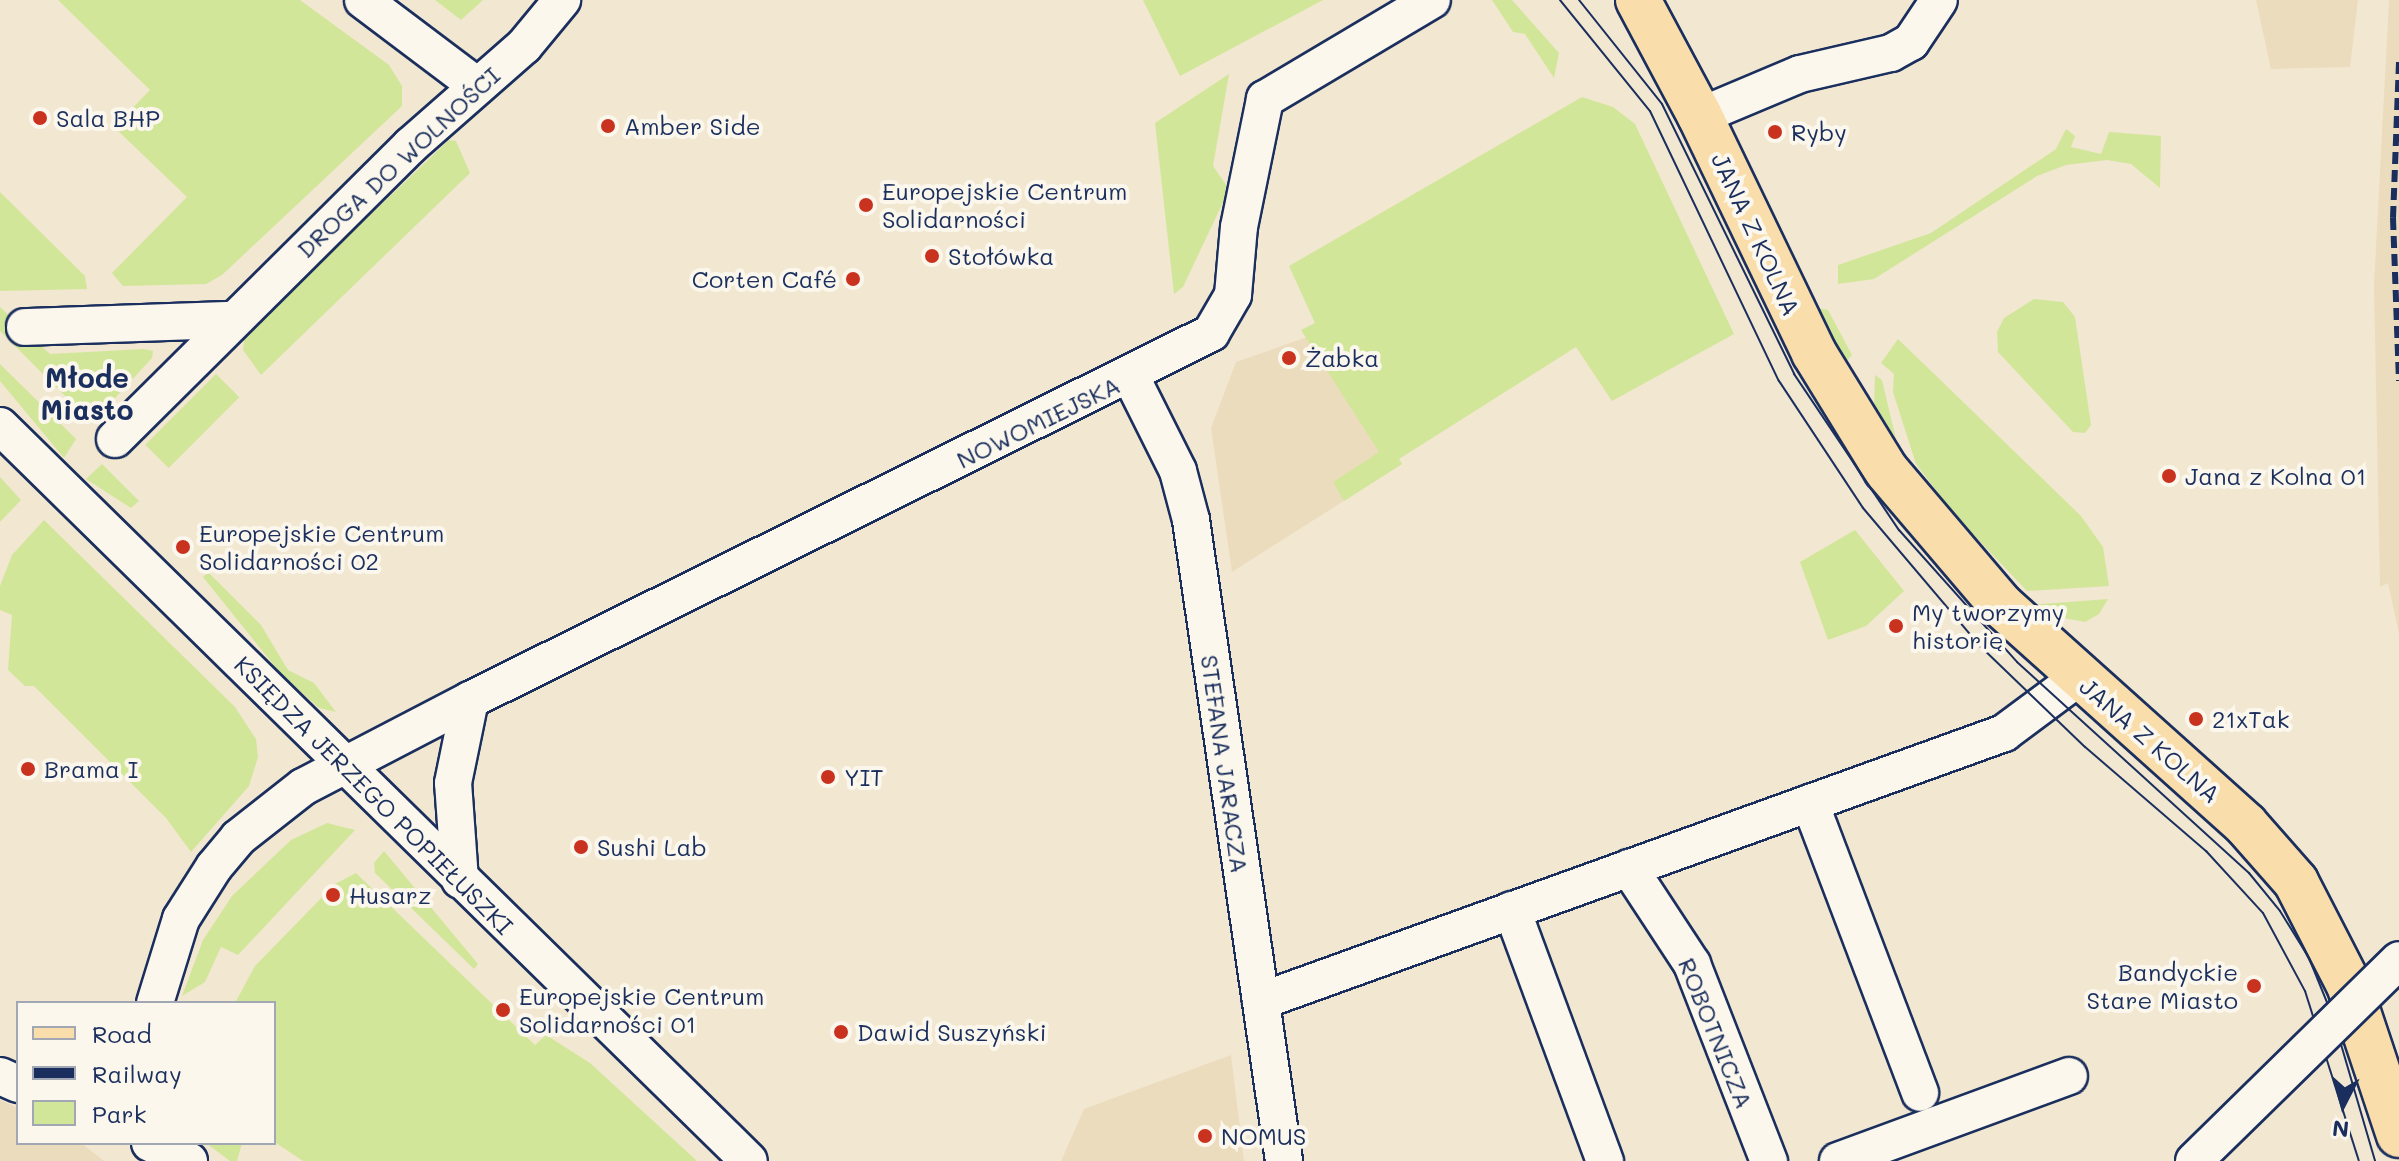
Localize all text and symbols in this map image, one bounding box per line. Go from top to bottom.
street label: DROGA DO WOLNOŚCI [291,61,505,263]
place label: Sala BHP [56,104,160,132]
marker: Sala BHP [31,109,49,127]
place label: Amber Side [624,112,761,140]
marker: Amber Side [599,117,617,135]
place label: Ryby [1791,118,1847,146]
marker: Ryby [1766,123,1784,141]
street label: JANA Z KOLNA [1706,148,1806,320]
place label: Europejskie Centrum Solidarności [882,177,1127,233]
marker: Europejskie Centrum Solidarności [857,196,875,214]
place label: Stołówka [948,242,1054,270]
marker: Stołówka [923,247,941,265]
place label: Corten Café [692,265,837,293]
marker: Corten Café [844,270,862,288]
place label: Żabka [1305,344,1379,372]
marker: Żabka [1280,349,1298,367]
district label: Młode Miasto [41,360,133,426]
street label: NOWOMIEJSKA [952,370,1124,474]
place label: Jana z Kolna 01 [2185,462,2366,490]
marker: Jana z Kolna 01 [2160,467,2178,485]
place label: Europejskie Centrum Solidarności 02 [199,519,444,575]
marker: Europejskie Centrum Solidarności 02 [174,538,192,556]
place label: My tworzymy historię [1912,598,2064,654]
marker: My tworzymy historię [1887,617,1905,635]
street label: KSIĘDZA JERZEGO POPIEŁUSZKI [229,650,519,940]
street label: STEFANA JARACZA [1195,653,1255,875]
street label: JANA Z KOLNA [2074,671,2226,809]
place label: 21xTak [2212,705,2289,733]
marker: 21xTak [2187,710,2205,728]
place label: Brama I [44,755,138,783]
marker: Brama I [19,760,37,778]
place label: YIT [844,763,884,791]
marker: YIT [819,768,837,786]
place label: Sushi Lab [597,833,707,861]
marker: Sushi Lab [572,838,590,856]
place label: Husarz [349,881,431,909]
marker: Husarz [324,886,342,904]
street label: ROBOTNICZA [1673,954,1759,1112]
place label: Bandyckie Stare Miasto [2087,958,2238,1014]
marker: Bandyckie Stare Miasto [2245,977,2263,995]
place label: Europejskie Centrum Solidarności 01 [519,982,764,1038]
legend [16,1001,276,1145]
marker: Europejskie Centrum Solidarności 01 [494,1001,512,1019]
text: Road [92,1018,152,1049]
place label: Dawid Suszyński [857,1018,1047,1046]
marker: Dawid Suszyński [832,1023,850,1041]
text: Railway [92,1058,182,1089]
north arrow [2303,1065,2383,1145]
text: Park [92,1098,146,1129]
text: N [2331,1114,2350,1145]
place label: NOMUS [1221,1122,1306,1150]
marker: NOMUS [1196,1127,1214,1145]

